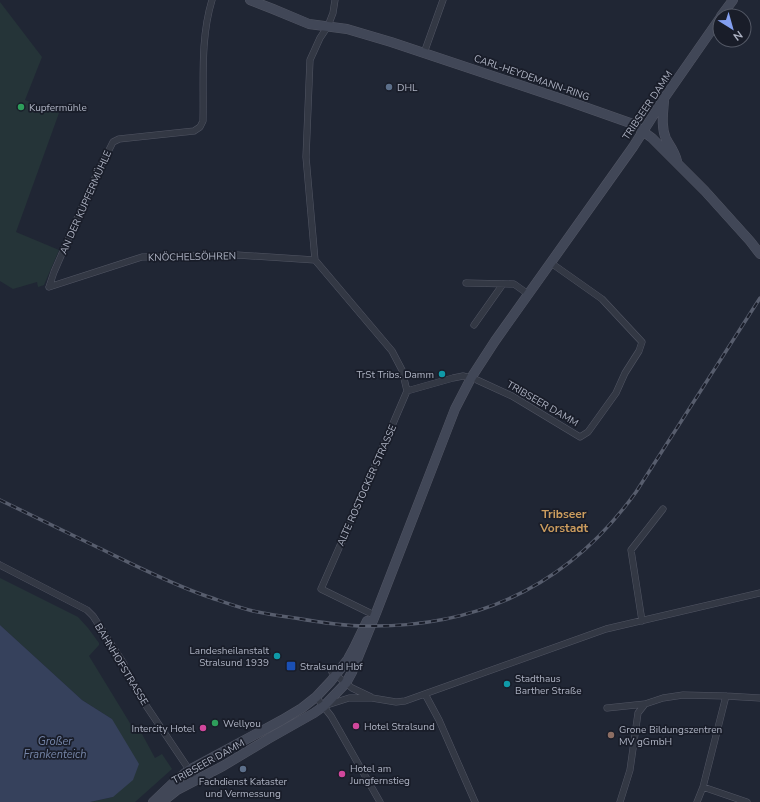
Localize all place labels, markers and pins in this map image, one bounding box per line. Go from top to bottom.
place label: DHL [397,81,418,95]
marker: DHL [384,82,394,92]
place label: Kupfermühle [29,101,87,115]
marker: Kupfermühle [16,102,26,112]
place label: TrSt Tribs. Damm [357,368,434,382]
marker: TrSt Tribs. Damm [437,369,447,379]
place label: Landesheilanstalt Stralsund 1939 [189,644,269,670]
marker: Landesheilanstalt Stralsund 1939 [272,651,282,661]
marker: Stralsund Hbf [285,660,297,672]
place label: Stralsund Hbf [300,660,363,674]
place label: Stadthaus Barther Straße [515,672,582,698]
marker: Stadthaus Barther Straße [502,679,512,689]
place label: Wellyou [223,717,261,731]
marker: Wellyou [210,718,220,728]
place label: Hotel Stralsund [364,720,435,734]
marker: Hotel Stralsund [351,721,361,731]
place label: Intercity Hotel [131,722,195,736]
marker: Intercity Hotel [198,723,208,733]
place label: Grone Bildungszentren MV gGmbH [619,723,722,749]
marker: Grone Bildungszentren MV gGmbH [606,730,616,740]
place label: Hotel am Jungfernstieg [349,762,410,788]
marker: Fachdienst Kataster und Vermessung [238,764,248,774]
marker: Hotel am Jungfernstieg [337,769,347,779]
place label: Fachdienst Kataster und Vermessung [199,775,288,801]

